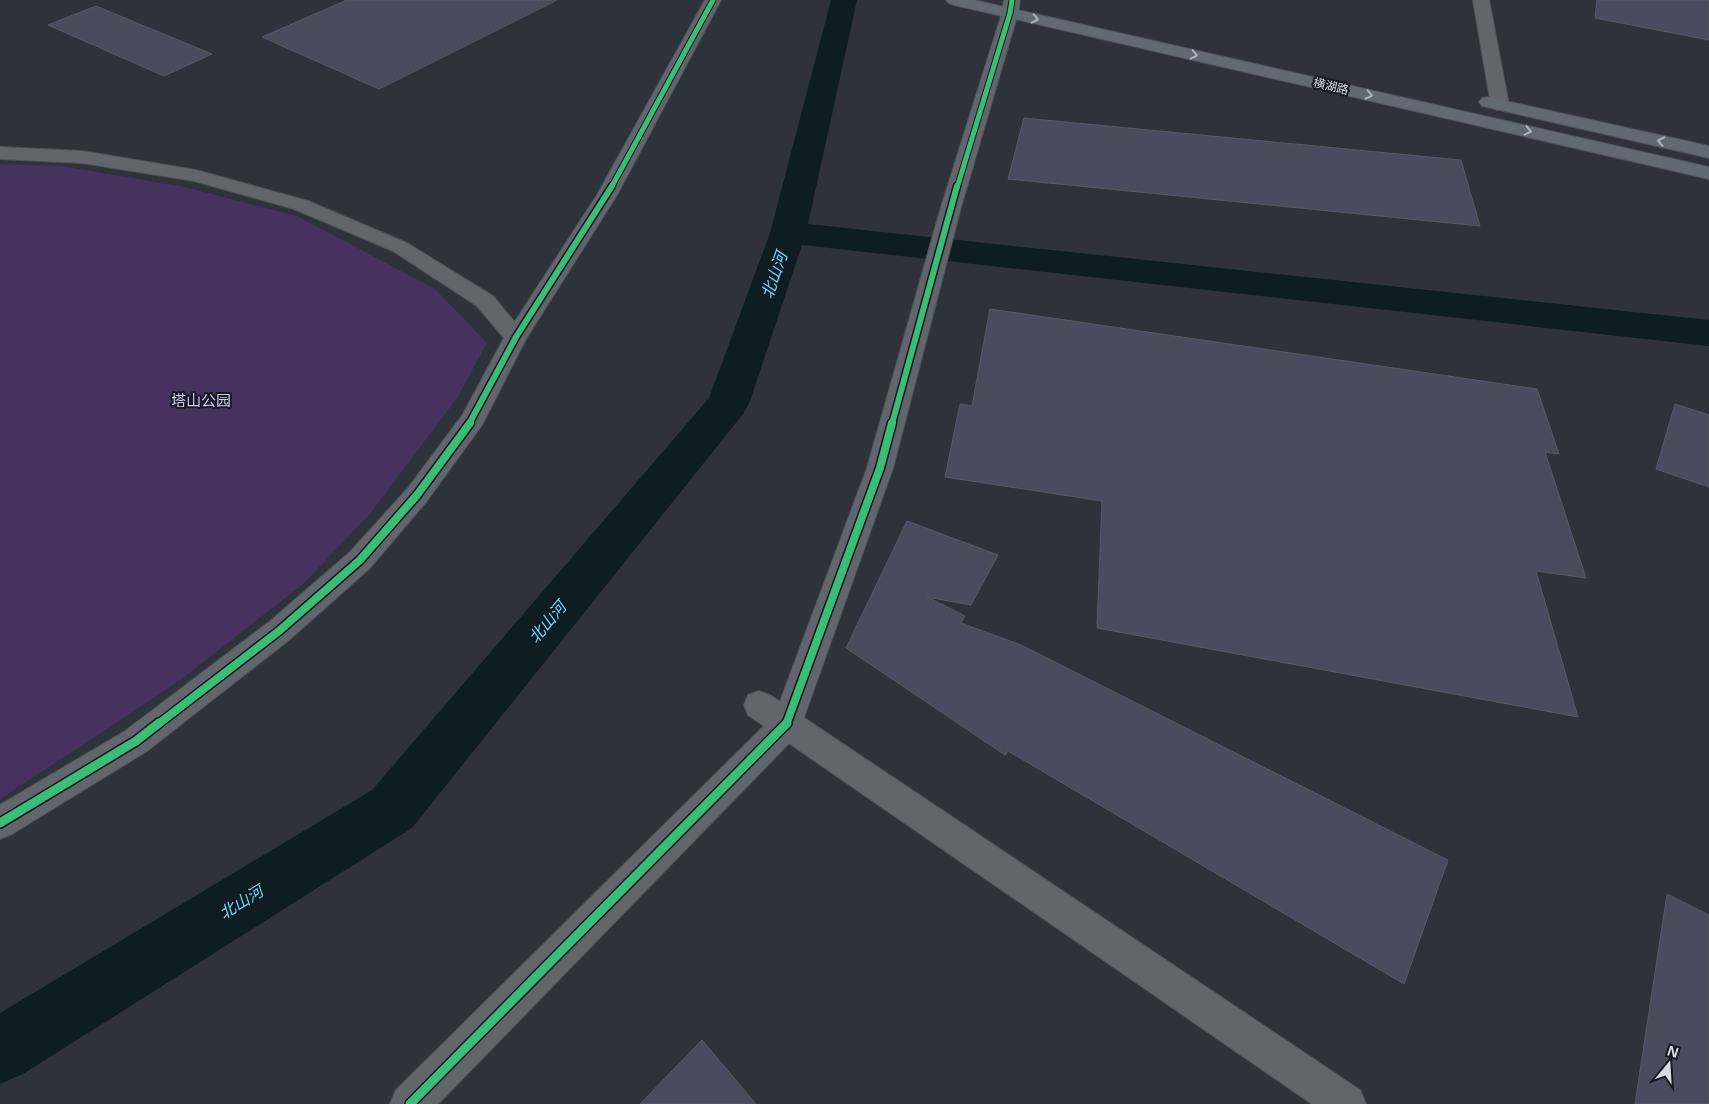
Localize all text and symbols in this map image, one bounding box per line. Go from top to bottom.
one-way arrow [1031,13,1040,24]
one-way arrow [1189,49,1198,60]
street label: 横湖路 [1312,74,1350,98]
one-way arrow [1365,89,1374,100]
one-way arrow [1523,125,1532,136]
one-way arrow [1657,136,1666,147]
water label: 北山河 [756,246,793,301]
park label: 塔山公园 [171,390,231,410]
water label: 北山河 [523,594,573,647]
water label: 北山河 [215,878,270,924]
north arrow [1644,1039,1694,1089]
text: N [1665,1040,1682,1062]

